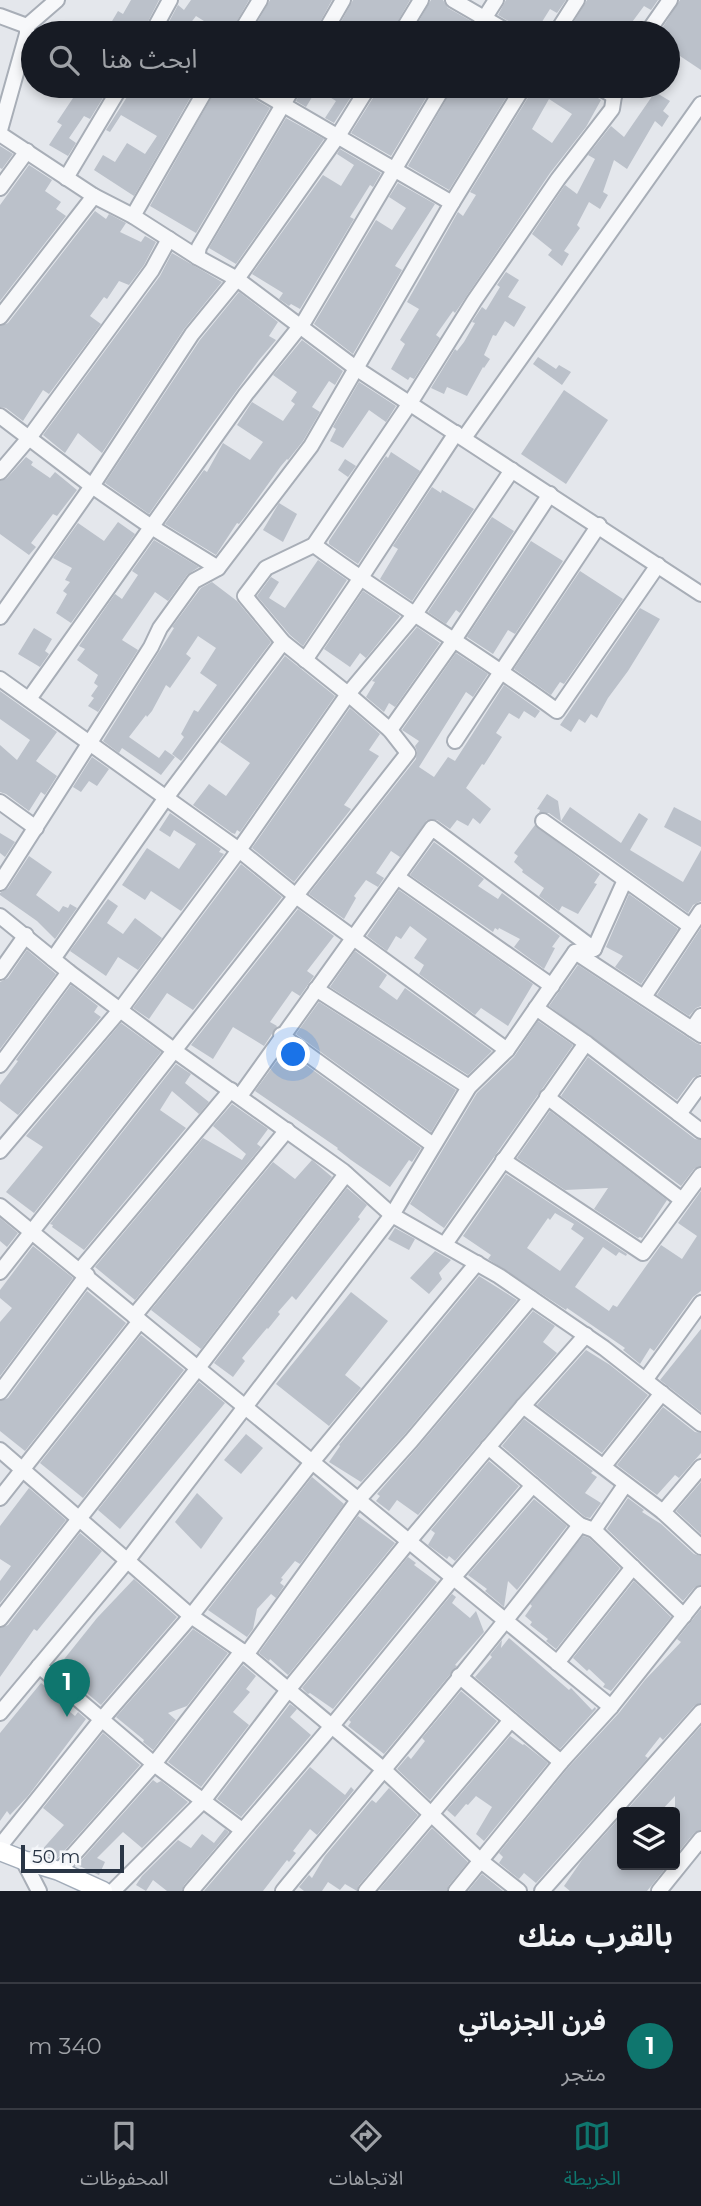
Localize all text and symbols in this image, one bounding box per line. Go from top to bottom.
search box [21,21,680,98]
icon: search [45,41,83,79]
text: ابحث هنا [101,43,197,75]
your location [276,1037,310,1071]
pin: 1 [44,1659,90,1717]
map controls [617,1807,680,1870]
button: layers [617,1807,680,1870]
scale bar [21,1842,124,1874]
text: 50 m [32,1845,80,1868]
text: بالقرب منك [518,1917,673,1954]
text: فرن الجزماتي [459,2005,606,2037]
text: 340 m [28,2032,102,2060]
text: 1 [645,2032,655,2060]
text: متجر [562,2059,606,2087]
tab: المحفوظات [80,2117,169,2199]
tab: الاتجاهات [329,2117,403,2199]
tab: الخريطة [564,2117,621,2199]

